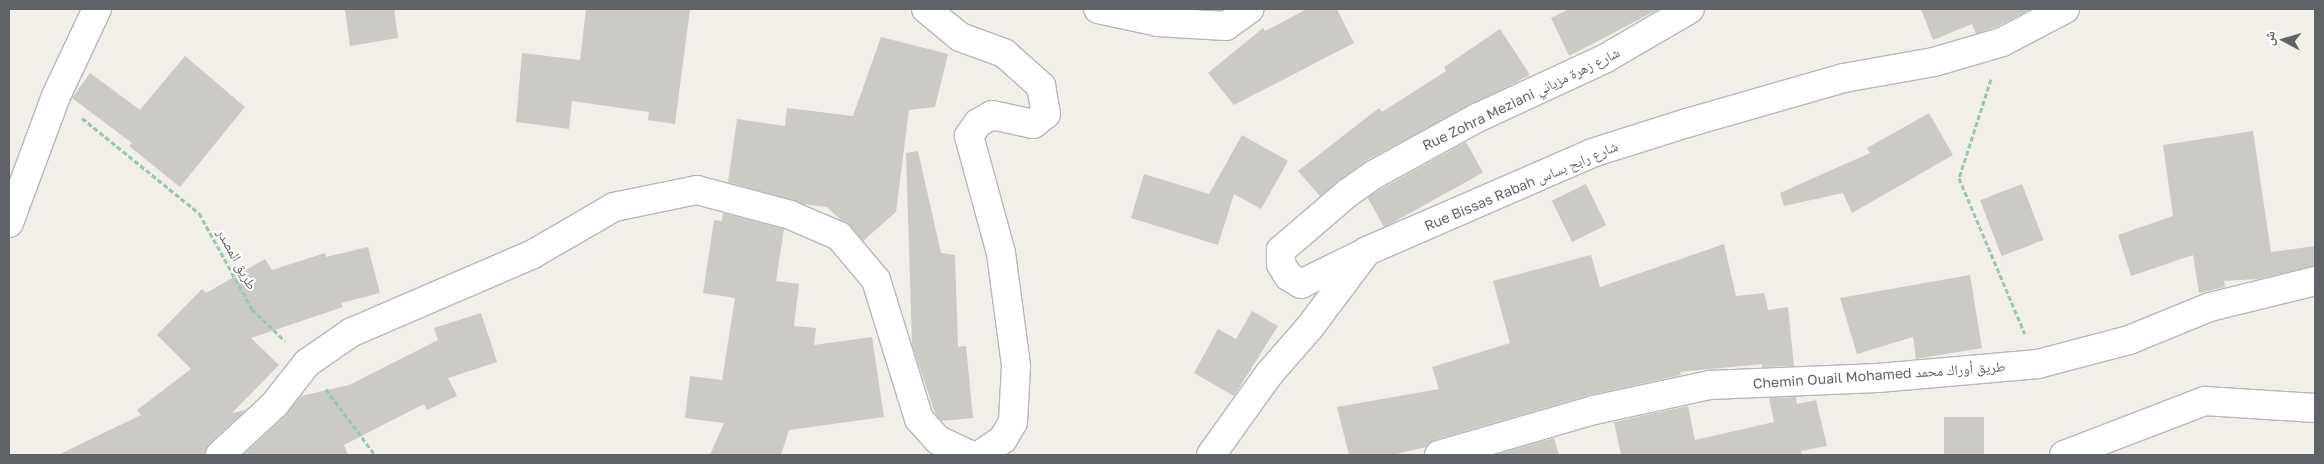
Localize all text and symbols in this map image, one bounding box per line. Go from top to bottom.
north arrow [2259,15,2309,65]
text: ش [2259,30,2278,47]
street label: Rue Zohra Meziani شارع زهرة مزياني [1420,44,1622,154]
street label: Rue Bissas Rabah شارع رابح بساس [1422,138,1620,234]
street label: طريق المصدر [213,226,261,292]
street label: Chemin Ouail Mohamed طريق أوراك محمد [1752,358,2006,392]

